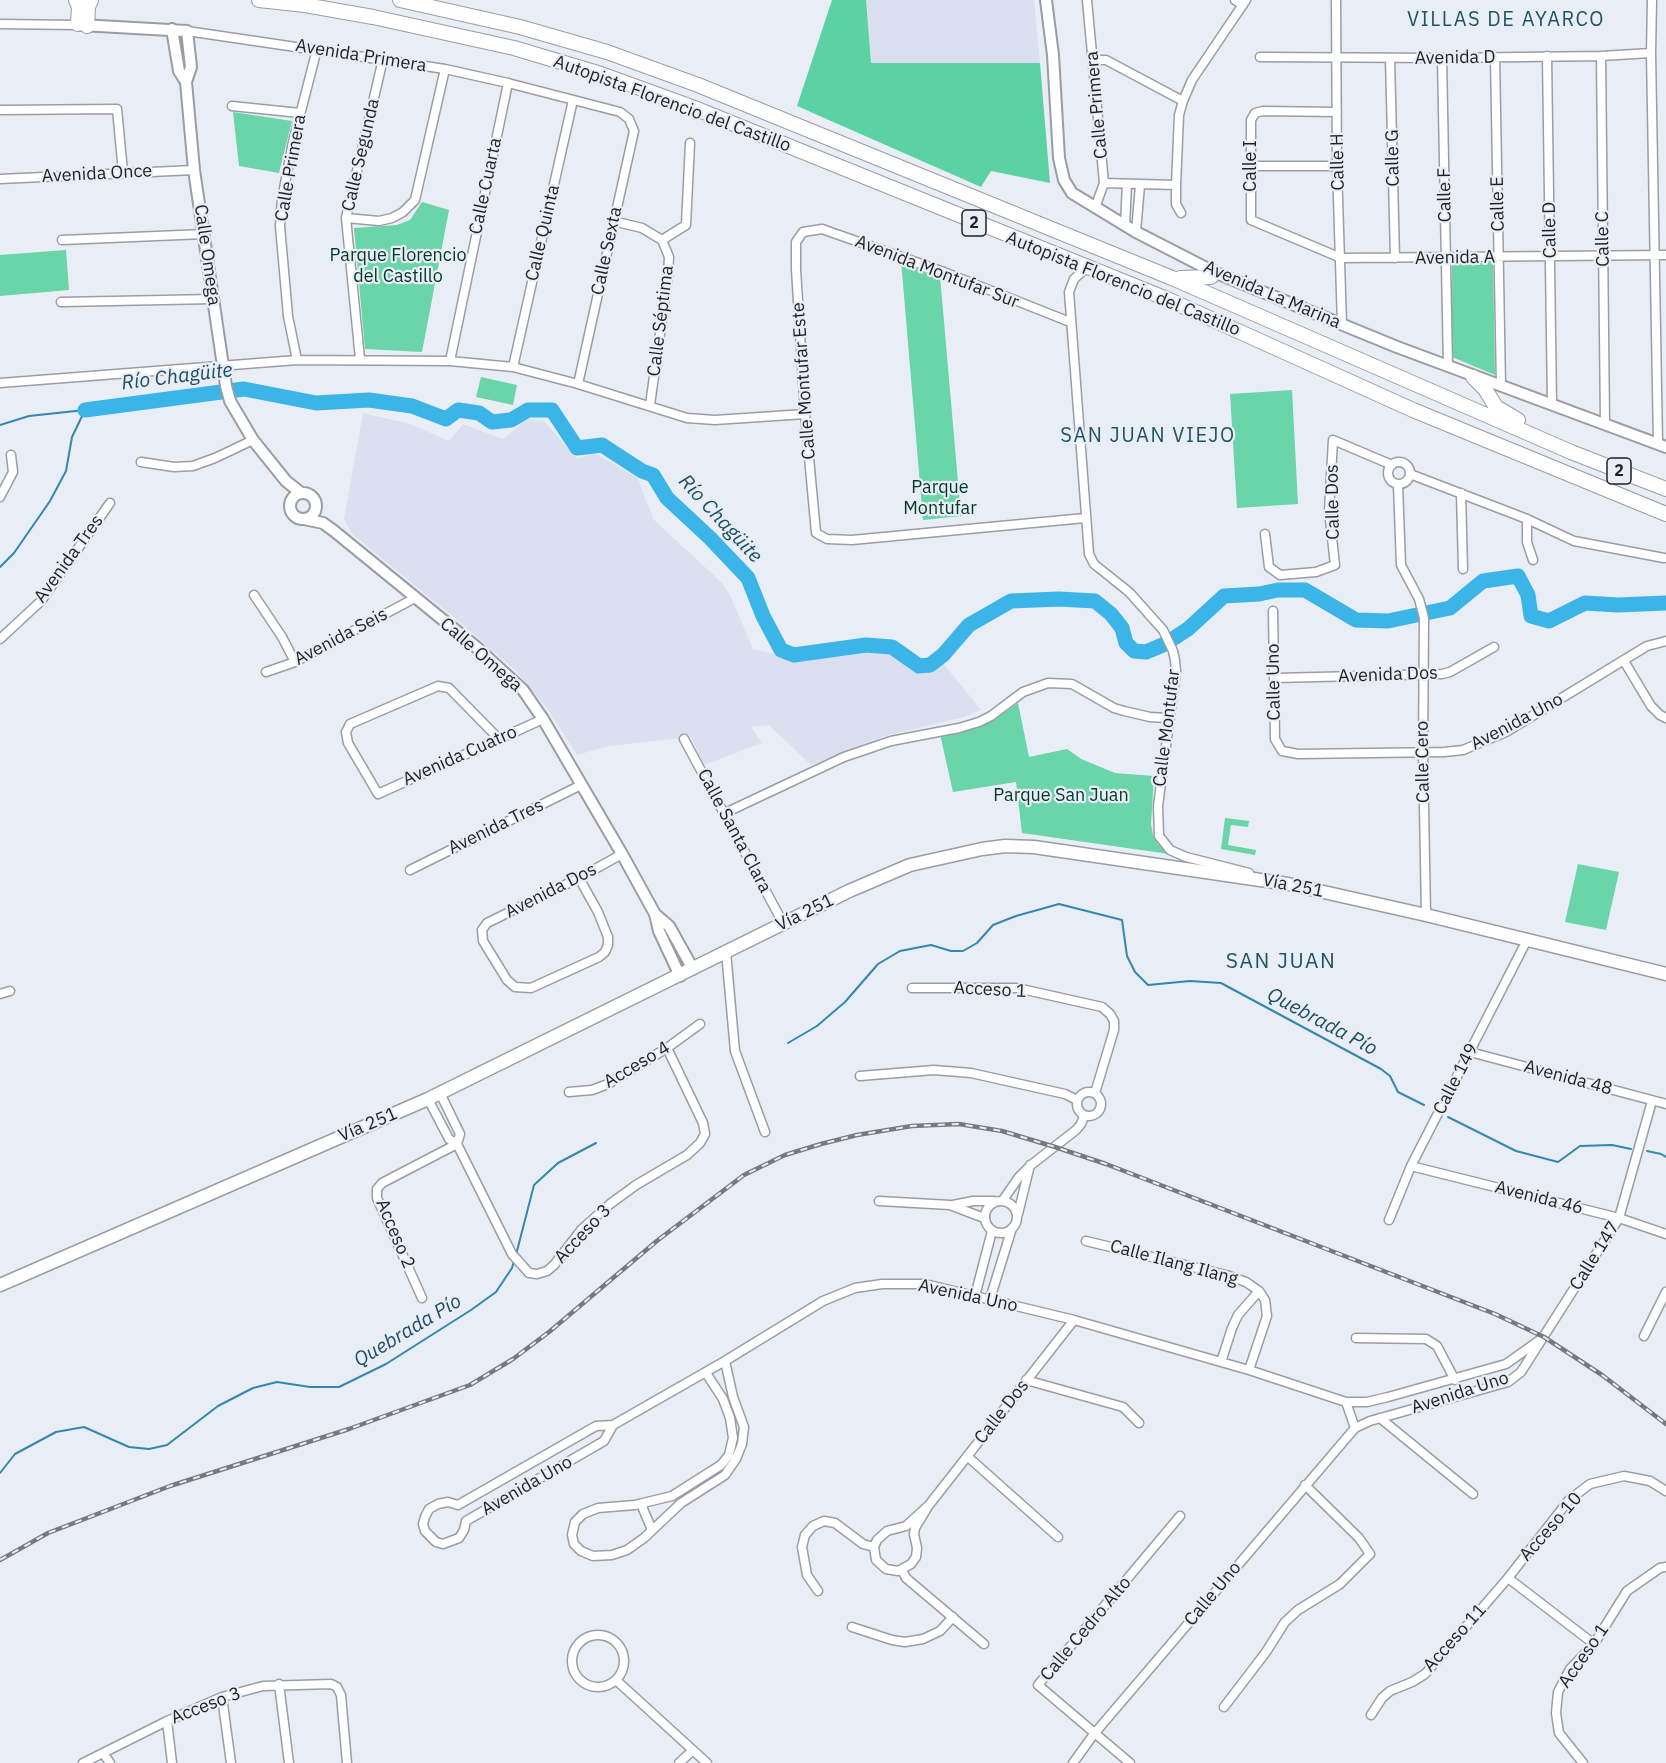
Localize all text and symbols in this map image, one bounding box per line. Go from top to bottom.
district label: VILLAS DE AYARCO [1407,8,1605,32]
street label: Avenida Primera [294,35,428,77]
street label: Avenida D [1414,46,1496,70]
street label: Calle Primera [1082,50,1112,160]
street label: Autopista Florencio del Castillo [550,51,794,157]
street label: Calle Segunda [338,97,384,213]
street label: Calle Primera [271,113,311,223]
street label: Calle G [1382,129,1404,187]
street label: Calle H [1327,133,1349,191]
street label: Calle Cuarta [465,136,507,236]
street label: Calle I [1240,140,1262,192]
street label: Avenida Once [41,160,153,188]
street label: Calle F [1434,167,1456,223]
street label: Calle E [1487,176,1509,232]
street label: Calle Quinta [521,183,565,283]
street label: Calle D [1539,201,1561,259]
street label: Calle Omega [189,203,225,307]
street label: Calle Sexta [587,205,627,297]
road number: 2 [962,210,986,236]
street label: Calle C [1592,211,1614,267]
street label: Autopista Florencio del Castillo [1003,227,1243,341]
street label: Avenida Montufar Sur [852,231,1022,313]
park label: Parque Florencio del Castillo [330,245,466,288]
street label: Avenida A [1415,247,1495,269]
street label: Avenida La Marina [1200,256,1344,334]
street label: Calle Séptima [643,264,679,378]
street label: Calle Montufar Este [788,302,820,460]
water label: Río Chagüite [120,358,234,396]
district label: SAN JUAN VIEJO [1060,424,1236,448]
road number: 2 [1607,458,1631,484]
street label: Calle Dos [1322,464,1344,540]
water label: Río Chagüite [673,470,767,568]
park label: Parque Montufar [903,477,977,520]
street label: Avenida Tres [30,511,108,607]
street label: Avenida Seis [291,603,391,671]
street label: Calle Omega [435,613,527,697]
street label: Calle Uno [1263,643,1285,721]
street label: Avenida Dos [1338,662,1438,688]
street label: Calle Montufar [1149,668,1185,788]
street label: Avenida Uno [1467,689,1567,755]
street label: Avenida Cuatro [400,721,520,791]
street label: Calle Cero [1411,721,1435,803]
street label: Calle Santa Clara [692,765,776,897]
park label: Parque San Juan [993,785,1129,807]
street label: Avenida Tres [445,795,547,859]
street label: Avenida Dos [502,859,600,923]
street label: Vía 251 [1261,870,1325,902]
street label: Vía 251 [773,890,837,936]
district label: SAN JUAN [1226,949,1336,975]
street label: Acceso 1 [953,977,1027,1003]
water label: Quebrada Pío [1263,983,1381,1061]
street label: Acceso 4 [600,1037,674,1093]
street label: Calle 149 [1429,1040,1483,1118]
street label: Avenida 48 [1522,1056,1614,1100]
street label: Vía 251 [335,1103,401,1147]
street label: Avenida 46 [1493,1177,1585,1219]
street label: Acceso 2 [371,1196,419,1272]
street label: Acceso 3 [550,1200,616,1268]
street label: Calle 147 [1565,1218,1625,1294]
street label: Calle Ilang Ilang [1108,1236,1240,1290]
street label: Avenida Uno [916,1275,1020,1317]
water label: Quebrada Pío [350,1289,466,1373]
street label: Avenida Uno [1408,1367,1512,1419]
street label: Calle Dos [970,1376,1034,1448]
street label: Avenida Uno [478,1451,576,1521]
street label: Acceso 10 [1515,1488,1587,1566]
street label: Calle Uno [1180,1558,1246,1630]
street label: Calle Cedro Alto [1036,1572,1136,1686]
street label: Acceso 11 [1419,1600,1491,1676]
street label: Acceso 1 [1554,1620,1614,1692]
street label: Acceso 3 [168,1683,244,1729]

